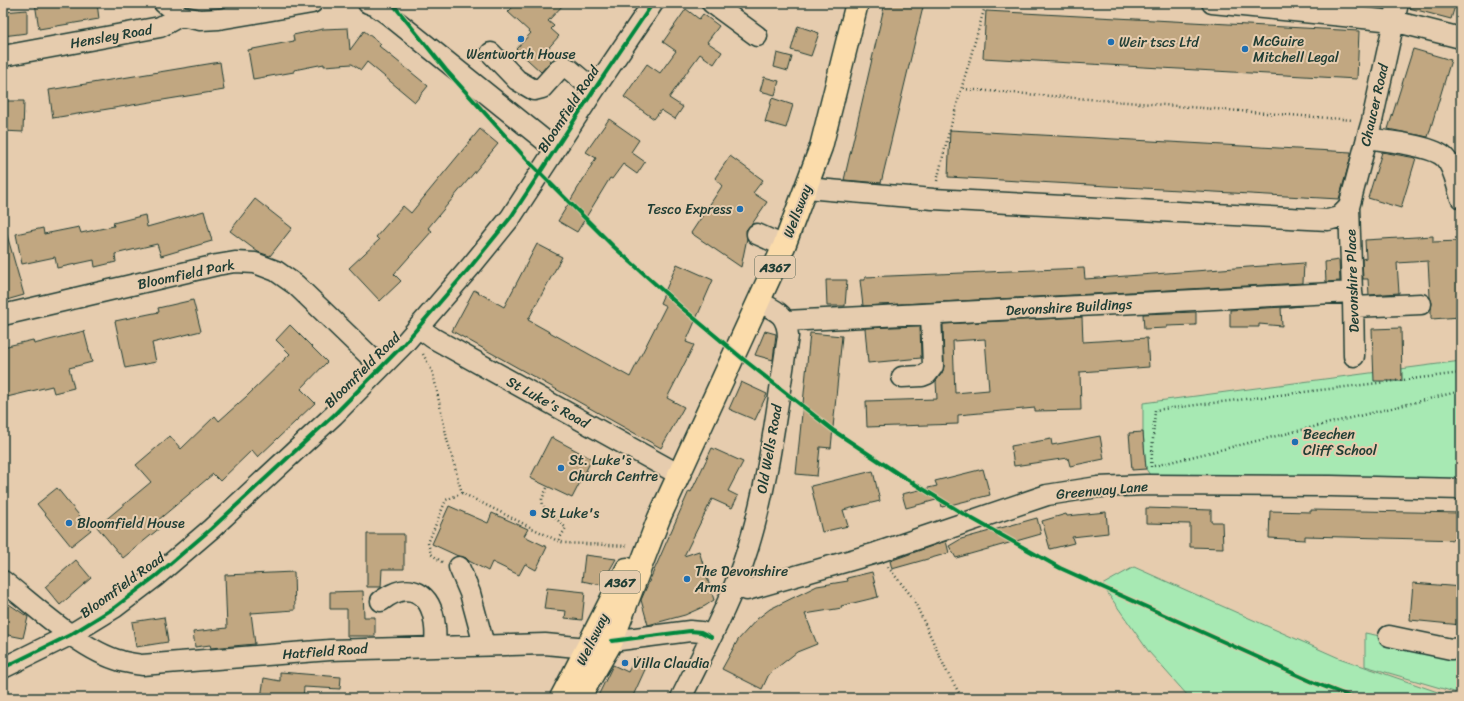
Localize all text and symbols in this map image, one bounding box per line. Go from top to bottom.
street label: Hensley Road [68,17,156,56]
place label: McGuire Mitchell Legal [1253,29,1340,70]
place label: Weir tscs Ltd [1119,30,1200,55]
marker: Wentworth House [516,34,526,44]
marker: Weir tscs Ltd [1106,37,1116,47]
place label: Wentworth House [466,42,576,67]
marker: McGuire Mitchell Legal [1240,44,1250,54]
street label: Bloomfield Road [531,59,607,158]
street label: Chaucer Road [1353,60,1396,149]
street label: Wellsway [776,180,819,242]
place label: Tesco Express [647,197,733,222]
marker: Tesco Express [735,204,745,214]
street label: Devonshire Place [1338,229,1367,333]
street label: Bloomfield Park [135,252,237,297]
road number: A367 [755,256,795,278]
street label: Devonshire Buildings [1005,292,1134,323]
street label: Bloomfield Road [318,325,408,415]
street label: St Luke's Road [502,369,595,436]
street label: Old Wells Road [749,401,790,496]
place label: Beechen Cliff School [1303,422,1378,463]
marker: Beechen Cliff School [1290,437,1300,447]
place label: St. Luke's Church Centre [569,448,658,489]
marker: St. Luke's Church Centre [556,463,566,473]
street label: Greenway Lane [1055,474,1149,507]
place label: St Luke's [541,501,599,526]
marker: St Luke's [528,508,538,518]
place label: Bloomfield House [77,511,185,536]
marker: Bloomfield House [64,518,74,528]
street label: Bloomfield Road [75,545,171,625]
place label: The Devonshire Arms [694,559,788,600]
road number: A367 [600,571,640,593]
marker: The Devonshire Arms [682,574,692,584]
street label: Wellsway [569,608,616,670]
street label: Hatfield Road [282,636,370,667]
place label: Villa Claudia [633,651,709,676]
marker: Villa Claudia [620,658,630,668]

